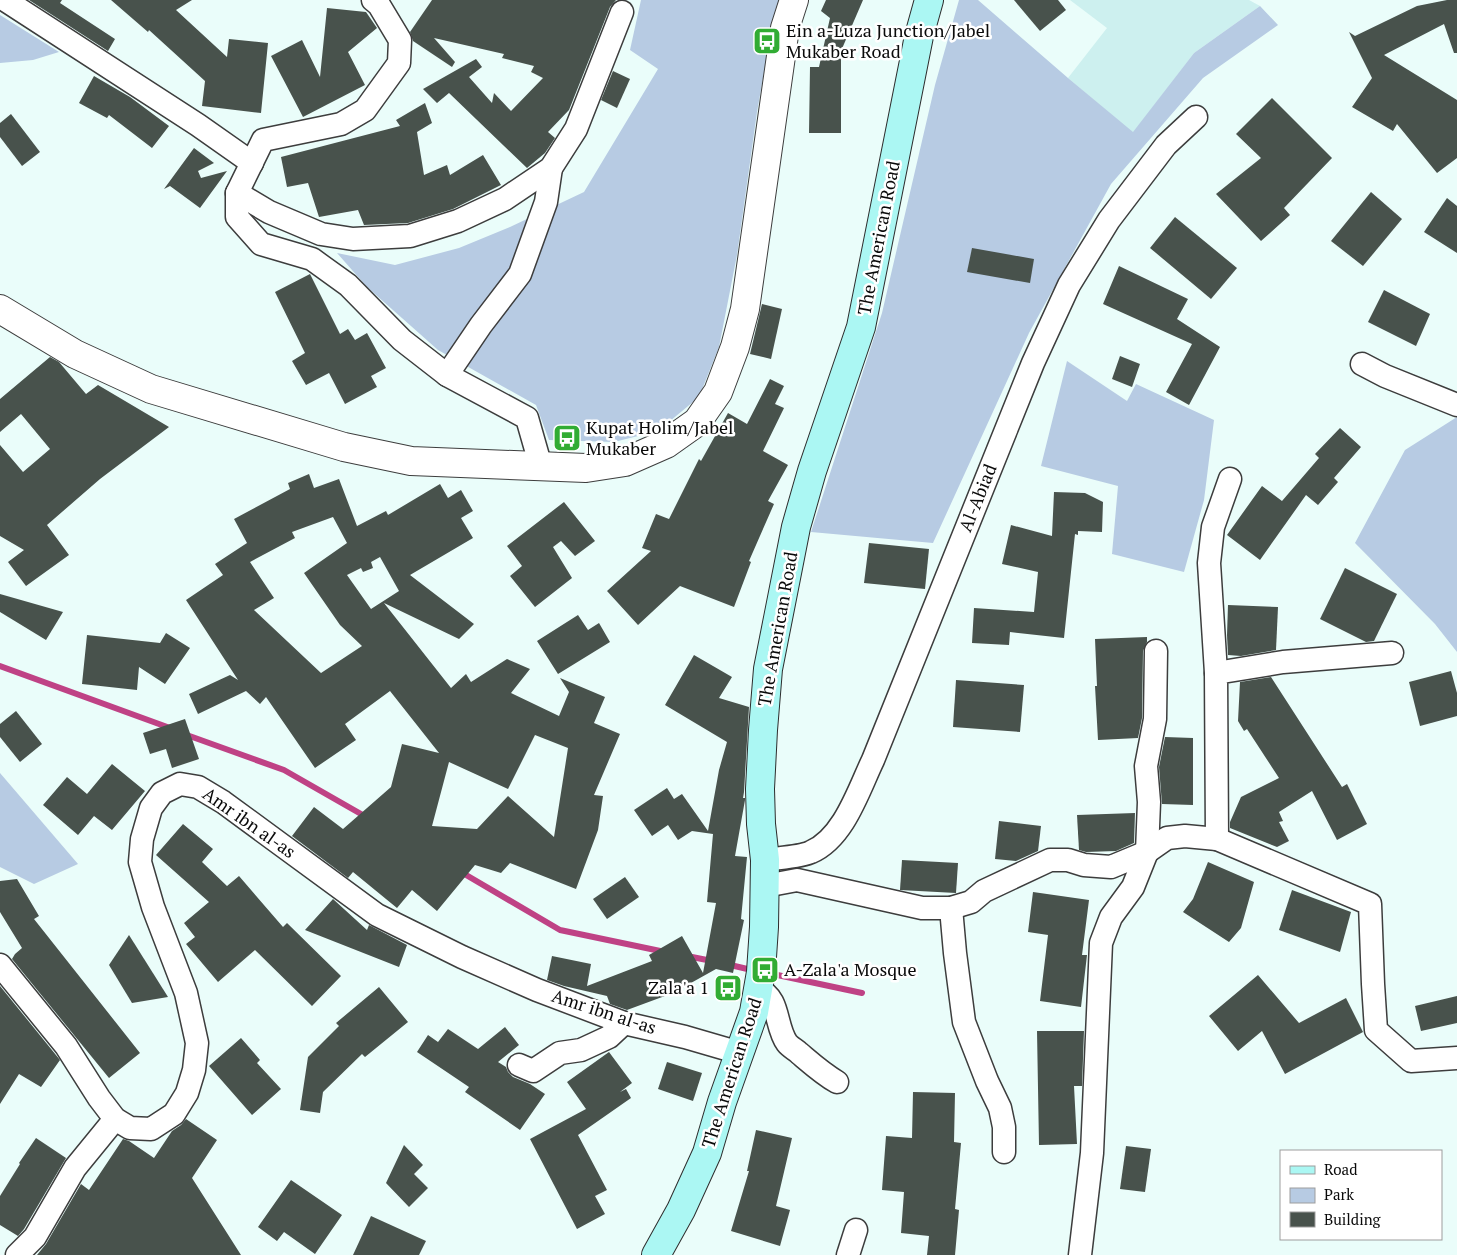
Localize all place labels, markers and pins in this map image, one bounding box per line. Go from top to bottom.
place label: Ein a-Luza Junction/Jabel Mukaber Road [786,18,990,63]
bus stop icon: Ein a-Luza Junction/Jabel Mukaber Road [752,26,782,56]
place label: Kupat Holim/Jabel Mukaber [586,415,733,460]
bus stop icon: Kupat Holim/Jabel Mukaber [552,423,582,453]
bus stop icon: A-Zala'a Mosque [750,955,780,985]
place label: A-Zala'a Mosque [784,957,917,981]
bus stop icon: Zala'a 1 [713,973,743,1003]
place label: Zala'a 1 [648,975,709,999]

